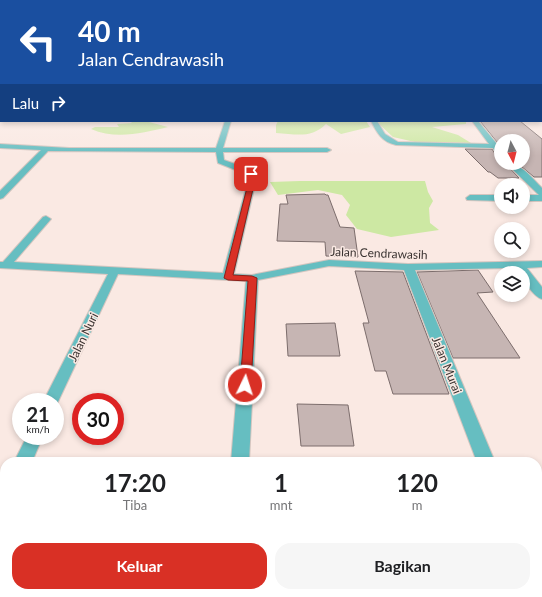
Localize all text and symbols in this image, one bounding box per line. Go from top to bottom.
text: 40 m [78,14,141,48]
icon: left [12,16,64,68]
text: Jalan Cendrawasih [78,48,224,70]
icon: right [47,92,69,114]
text: Lalu [12,94,39,112]
north arrow [494,134,530,170]
map controls [494,134,530,302]
pin [234,157,268,191]
icon: arrive [240,163,262,185]
button: sound [494,178,530,214]
button: search [494,222,530,258]
street label: Jalan Cendrawasih [330,244,428,262]
button: layers [494,266,530,302]
street label: Jalan Nuri [65,310,101,364]
street label: Jalan Murai [429,334,465,396]
position arrow [224,364,266,406]
speed limit sign: 30 [72,393,124,445]
text: 21 [26,402,50,426]
text: km/h [26,423,50,435]
text: 17:20 [104,468,166,497]
text: 1 [274,468,288,497]
text: 120 [396,468,438,497]
text: Tiba [123,497,147,513]
text: mnt [270,497,292,513]
text: m [412,497,423,513]
button: Keluar [12,543,267,589]
button: Bagikan [275,543,530,589]

